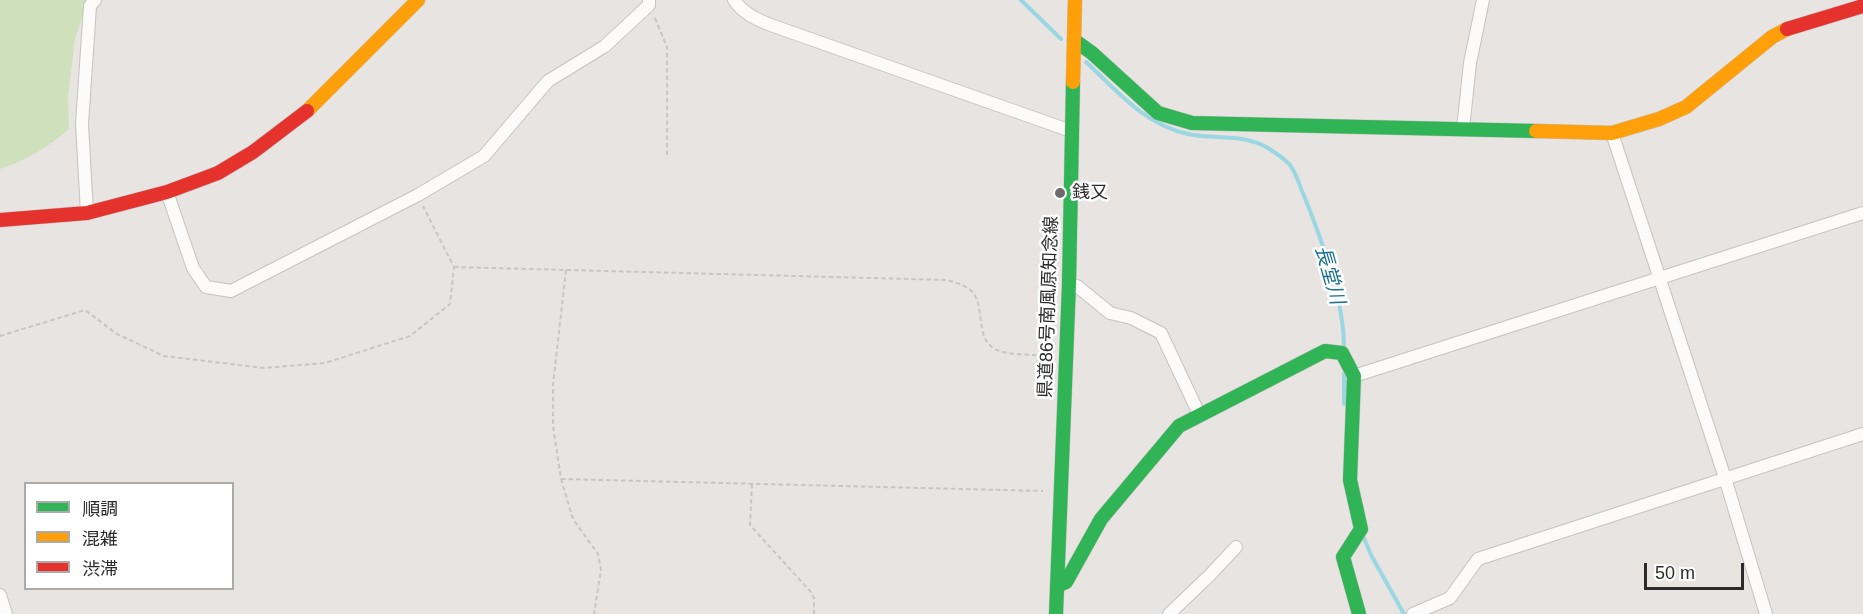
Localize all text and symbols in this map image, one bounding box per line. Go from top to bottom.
place label: 銭又 [1072,182,1108,204]
marker: 銭又 [1053,186,1067,200]
street label: 県道86号南風原知念線 [1035,216,1063,398]
water label: 長堂川 [1309,243,1349,307]
legend [24,482,234,590]
text: 順調 [82,499,118,519]
text: 混雑 [82,529,118,549]
scale bar [1647,551,1748,589]
text: 渋滞 [82,559,118,579]
text: 50 m [1655,563,1695,583]

